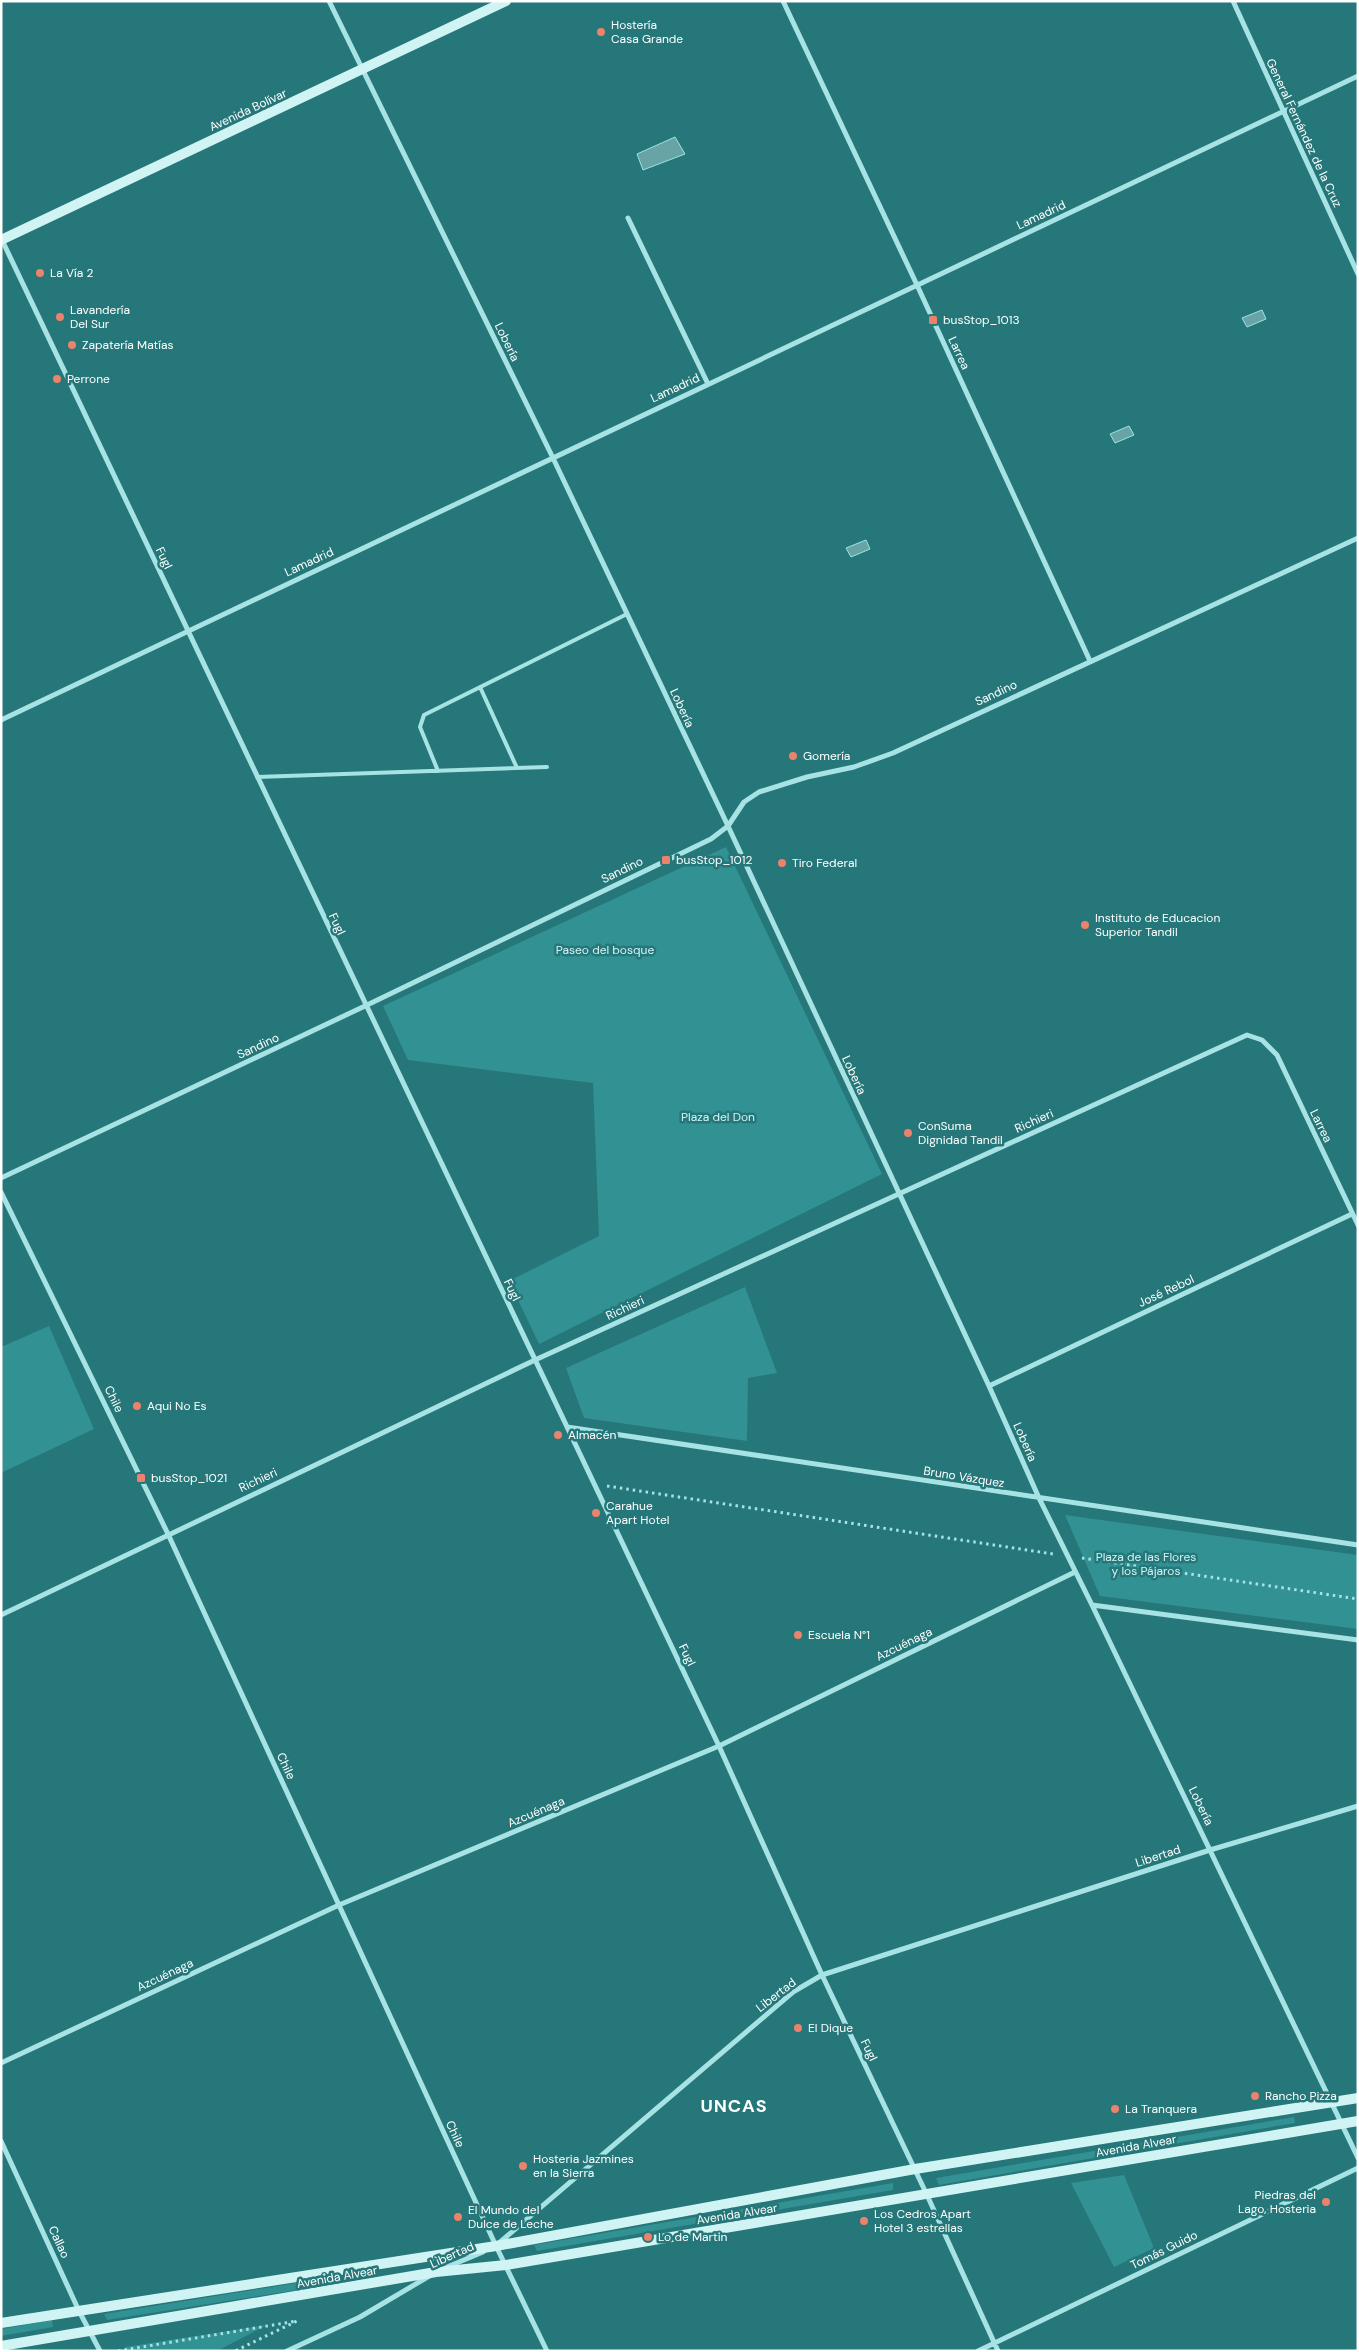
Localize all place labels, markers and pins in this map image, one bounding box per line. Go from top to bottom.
place label: Hostería Casa Grande [611,17,683,47]
marker: Hostería Casa Grande [595,26,607,38]
place label: La Vía 2 [50,265,93,281]
marker: La Vía 2 [34,267,46,279]
place label: Lavandería Del Sur [70,302,130,332]
marker: Lavandería Del Sur [54,311,66,323]
place label: busStop_1013 [943,312,1020,328]
marker: busStop_1013 [927,314,939,326]
place label: Zapatería Matías [82,337,173,353]
marker: Zapatería Matías [66,339,78,351]
place label: Perrone [67,371,110,387]
marker: Perrone [51,373,63,385]
place label: Gomería [803,748,850,764]
marker: Gomería [787,750,799,762]
place label: busStop_1012 [676,852,753,868]
marker: busStop_1012 [660,854,672,866]
place label: Tiro Federal [792,855,857,871]
marker: Tiro Federal [776,857,788,869]
place label: Instituto de Educacion Superior Tandil [1095,910,1220,940]
marker: Instituto de Educacion Superior Tandil [1079,919,1091,931]
place label: ConSuma Dignidad Tandil [918,1118,1003,1148]
marker: ConSuma Dignidad Tandil [902,1127,914,1139]
place label: Aqui No Es [147,1398,207,1414]
marker: Aqui No Es [131,1400,143,1412]
place label: Almacén [568,1427,617,1443]
marker: Almacén [552,1429,564,1441]
place label: busStop_1021 [151,1470,227,1486]
marker: busStop_1021 [135,1472,147,1484]
place label: Carahue Apart Hotel [606,1498,669,1528]
marker: Carahue Apart Hotel [590,1507,602,1519]
place label: Escuela N°1 [808,1627,870,1643]
marker: Escuela N°1 [792,1629,804,1641]
place label: El Dique [808,2020,853,2036]
marker: El Dique [792,2022,804,2034]
place label: Rancho Pizza [1265,2088,1337,2104]
marker: Rancho Pizza [1249,2090,1261,2102]
place label: La Tranquera [1125,2101,1197,2117]
marker: La Tranquera [1109,2103,1121,2115]
place label: Hosteria Jazmines en la Sierra [533,2151,634,2181]
marker: Hosteria Jazmines en la Sierra [517,2160,529,2172]
place label: Piedras del Lago, Hosteria [1238,2187,1316,2217]
marker: Piedras del Lago, Hosteria [1320,2196,1332,2208]
place label: El Mundo del Dulce de Leche [468,2202,554,2232]
place label: Los Cedros Apart Hotel 3 estrellas [874,2206,971,2236]
marker: El Mundo del Dulce de Leche [452,2211,464,2223]
marker: Los Cedros Apart Hotel 3 estrellas [858,2215,870,2227]
place label: Lo de Martin [658,2229,728,2245]
marker: Lo de Martin [642,2231,654,2243]

